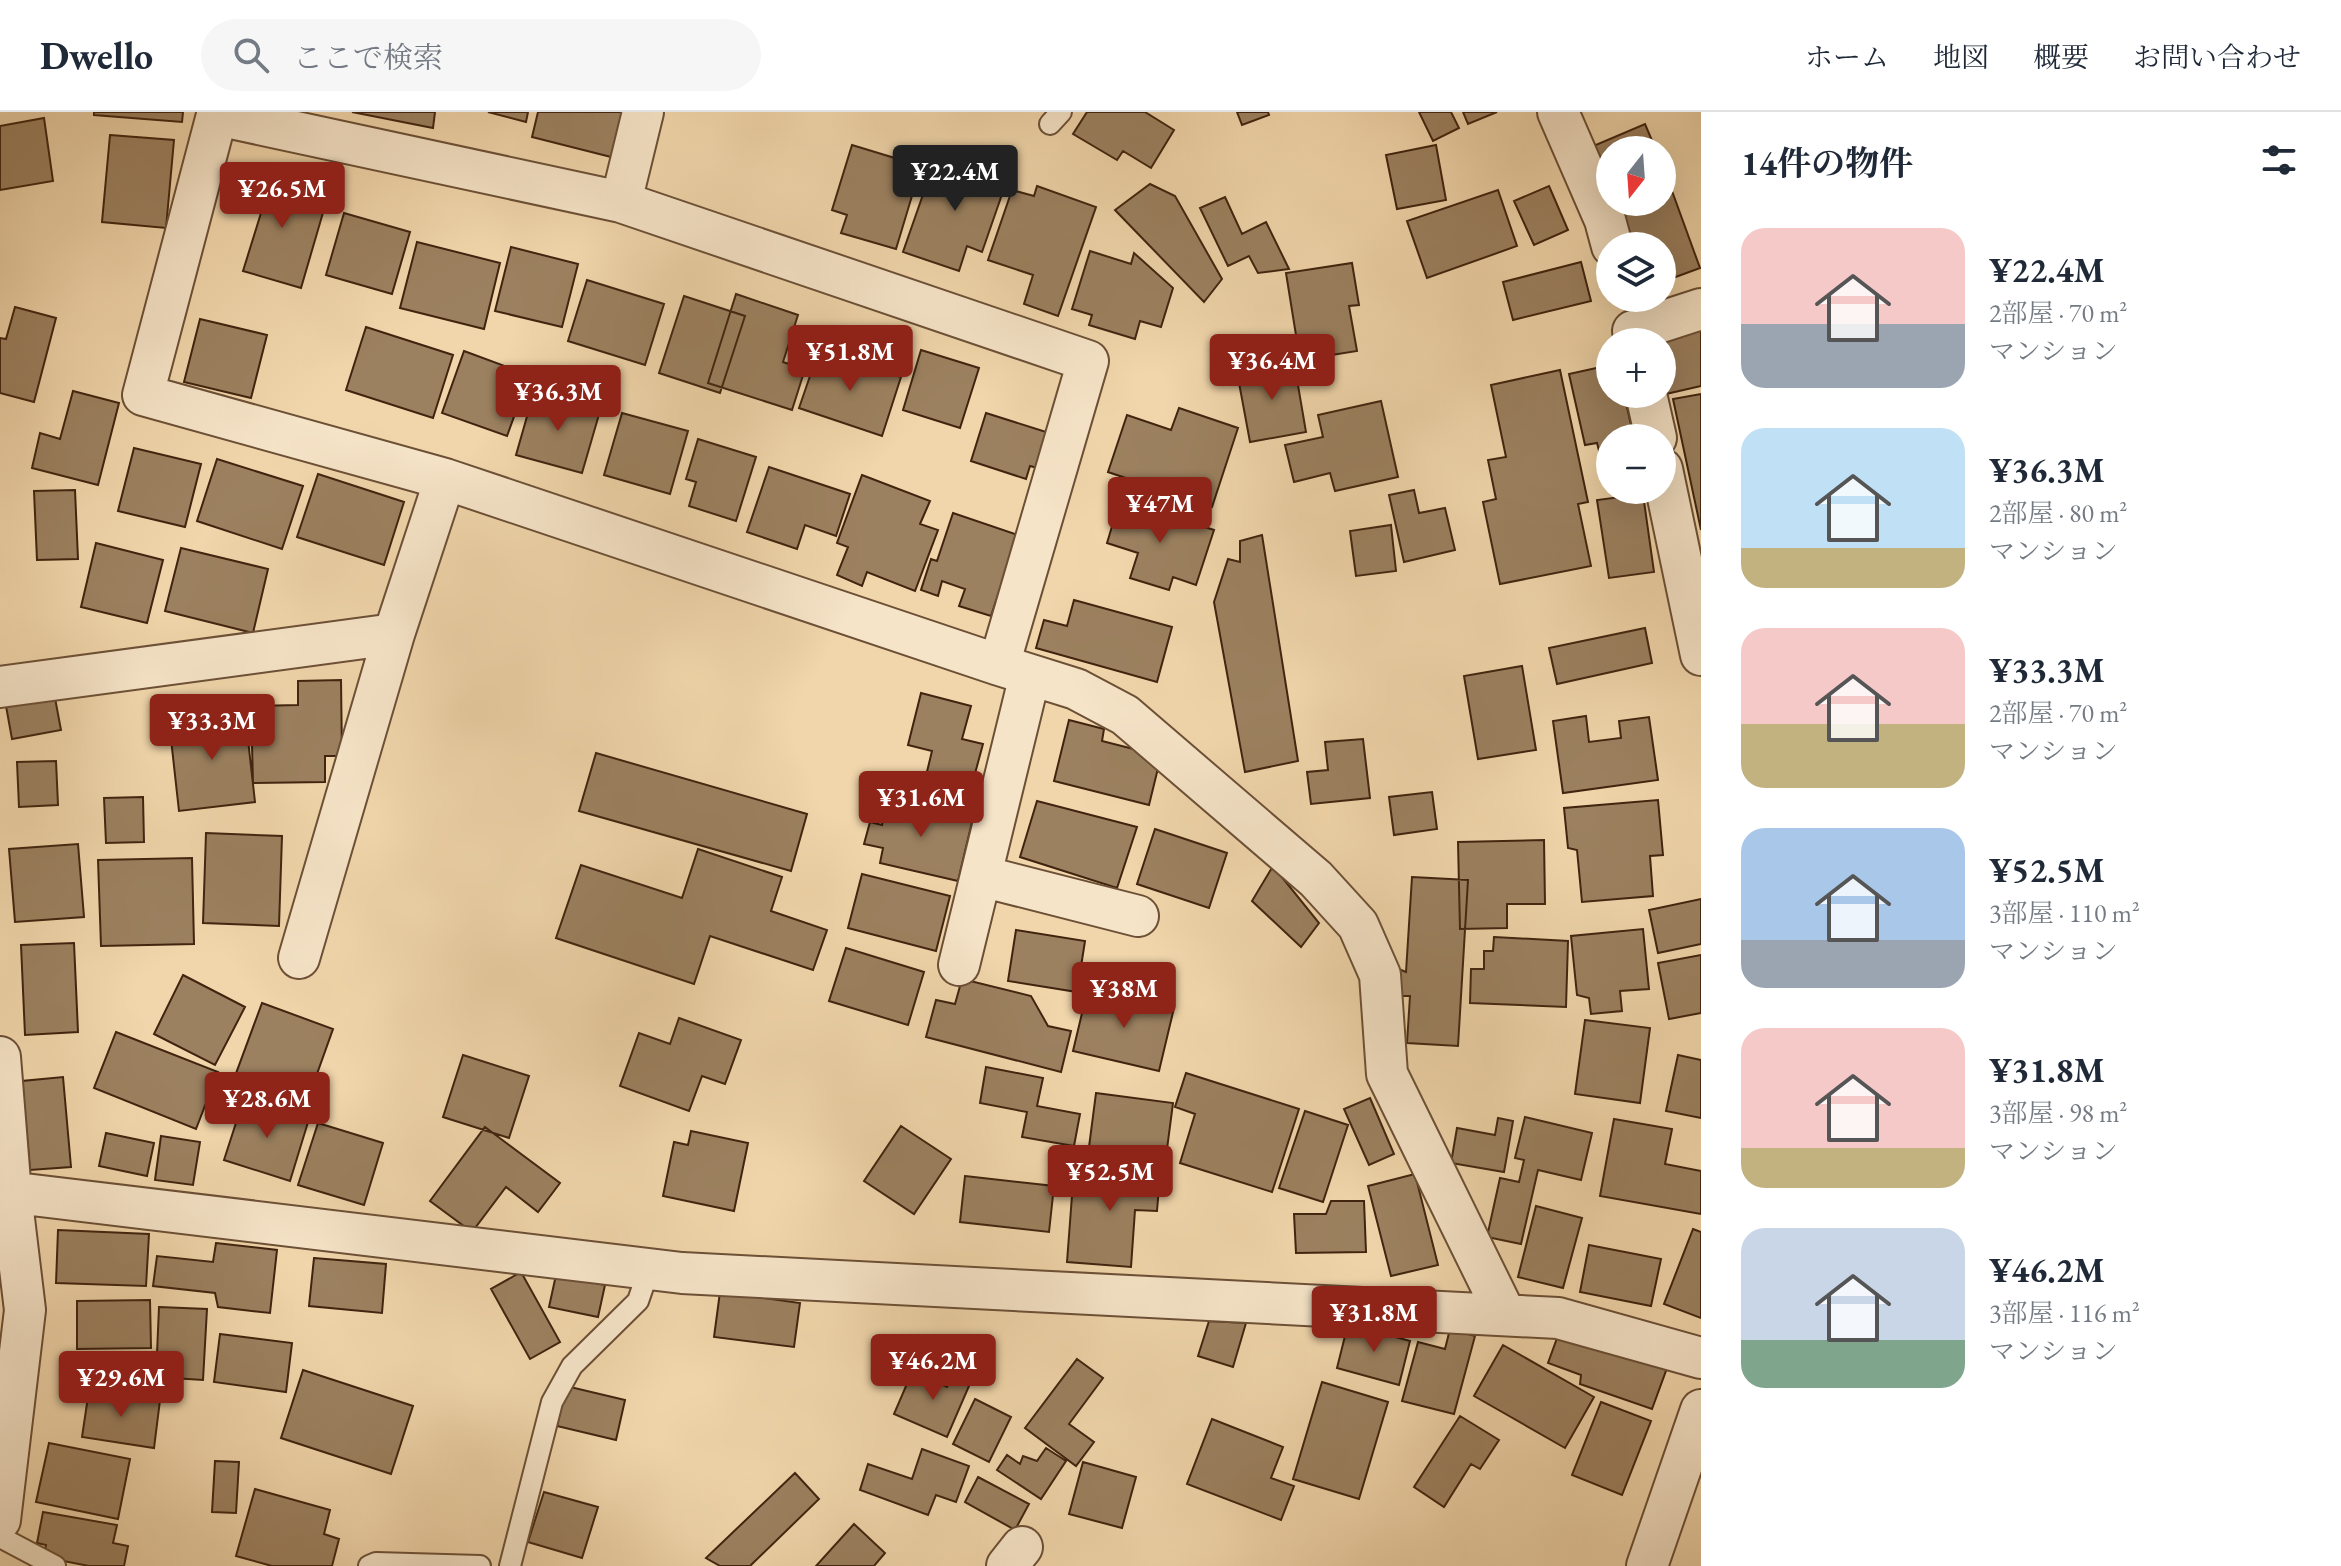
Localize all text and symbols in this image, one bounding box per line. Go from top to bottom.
search box [201,19,761,91]
text: Dwello [40,31,153,80]
icon: search [229,33,273,77]
text: ここで検索 [293,38,443,77]
text: ホーム [1805,39,1889,75]
text: 地図 [1933,39,1989,75]
text: 概要 [2033,39,2089,75]
text: お問い合わせ [2133,39,2301,75]
north arrow [1596,136,1676,216]
map controls [1596,136,1676,504]
icon: filters [2257,138,2301,182]
text: 14件の物件 [1741,141,1913,185]
pin: ¥22.4M [890,145,1020,213]
text: ¥22.4M [911,154,999,188]
pin: ¥26.5M [217,162,347,230]
text: ¥26.5M [238,171,326,205]
button: layers [1596,232,1676,312]
text: ¥22.4M [1989,248,2105,292]
icon: home [1805,260,1901,356]
text: 2部屋 · 70 m² [1989,296,2127,330]
pin: ¥51.8M [785,325,915,393]
button: + [1596,328,1676,408]
text: ¥51.8M [806,334,894,368]
pin: ¥36.4M [1207,334,1337,402]
text: マンション [1989,334,2118,368]
text: ¥36.4M [1228,343,1316,377]
pin: ¥36.3M [493,365,623,433]
text: ¥36.3M [514,374,602,408]
button: − [1596,424,1676,504]
text: ¥36.3M [1989,448,2105,492]
icon: home [1805,460,1901,556]
pin: ¥47M [1113,477,1207,545]
text: ¥47M [1126,486,1194,520]
text: 2部屋 · 80 m² [1989,496,2127,530]
text: マンション [1989,534,2118,568]
text: ¥33.3M [1989,648,2105,692]
icon: home [1805,660,1901,756]
pin: ¥33.3M [147,694,277,762]
text: 2部屋 · 70 m² [1989,696,2127,730]
text: ¥33.3M [168,703,256,737]
text: マンション [1989,734,2118,768]
pin: ¥31.6M [856,771,986,839]
text: ¥31.6M [877,780,965,814]
text: ¥52.5M [1989,848,2105,892]
icon: home [1805,860,1901,956]
text: 3部屋 · 110 m² [1989,896,2140,930]
text: マンション [1989,934,2118,968]
pin: ¥38M [1077,962,1171,1030]
text: ¥38M [1090,971,1158,1005]
text: ¥31.8M [1989,1048,2105,1092]
icon: home [1805,1060,1901,1156]
pin: ¥28.6M [202,1072,332,1140]
text: ¥28.6M [223,1081,311,1115]
text: 3部屋 · 98 m² [1989,1096,2127,1130]
text: マンション [1989,1134,2118,1168]
pin: ¥52.5M [1045,1145,1175,1213]
text: ¥52.5M [1066,1154,1154,1188]
text: ¥46.2M [1989,1248,2105,1292]
icon: home [1805,1260,1901,1356]
pin: ¥31.8M [1309,1286,1439,1354]
text: ¥31.8M [1330,1295,1418,1329]
text: 3部屋 · 116 m² [1989,1296,2140,1330]
pin: ¥46.2M [868,1334,998,1402]
text: マンション [1989,1334,2118,1368]
text: ¥46.2M [889,1343,977,1377]
pin: ¥29.6M [56,1351,186,1419]
text: ¥29.6M [77,1360,165,1394]

